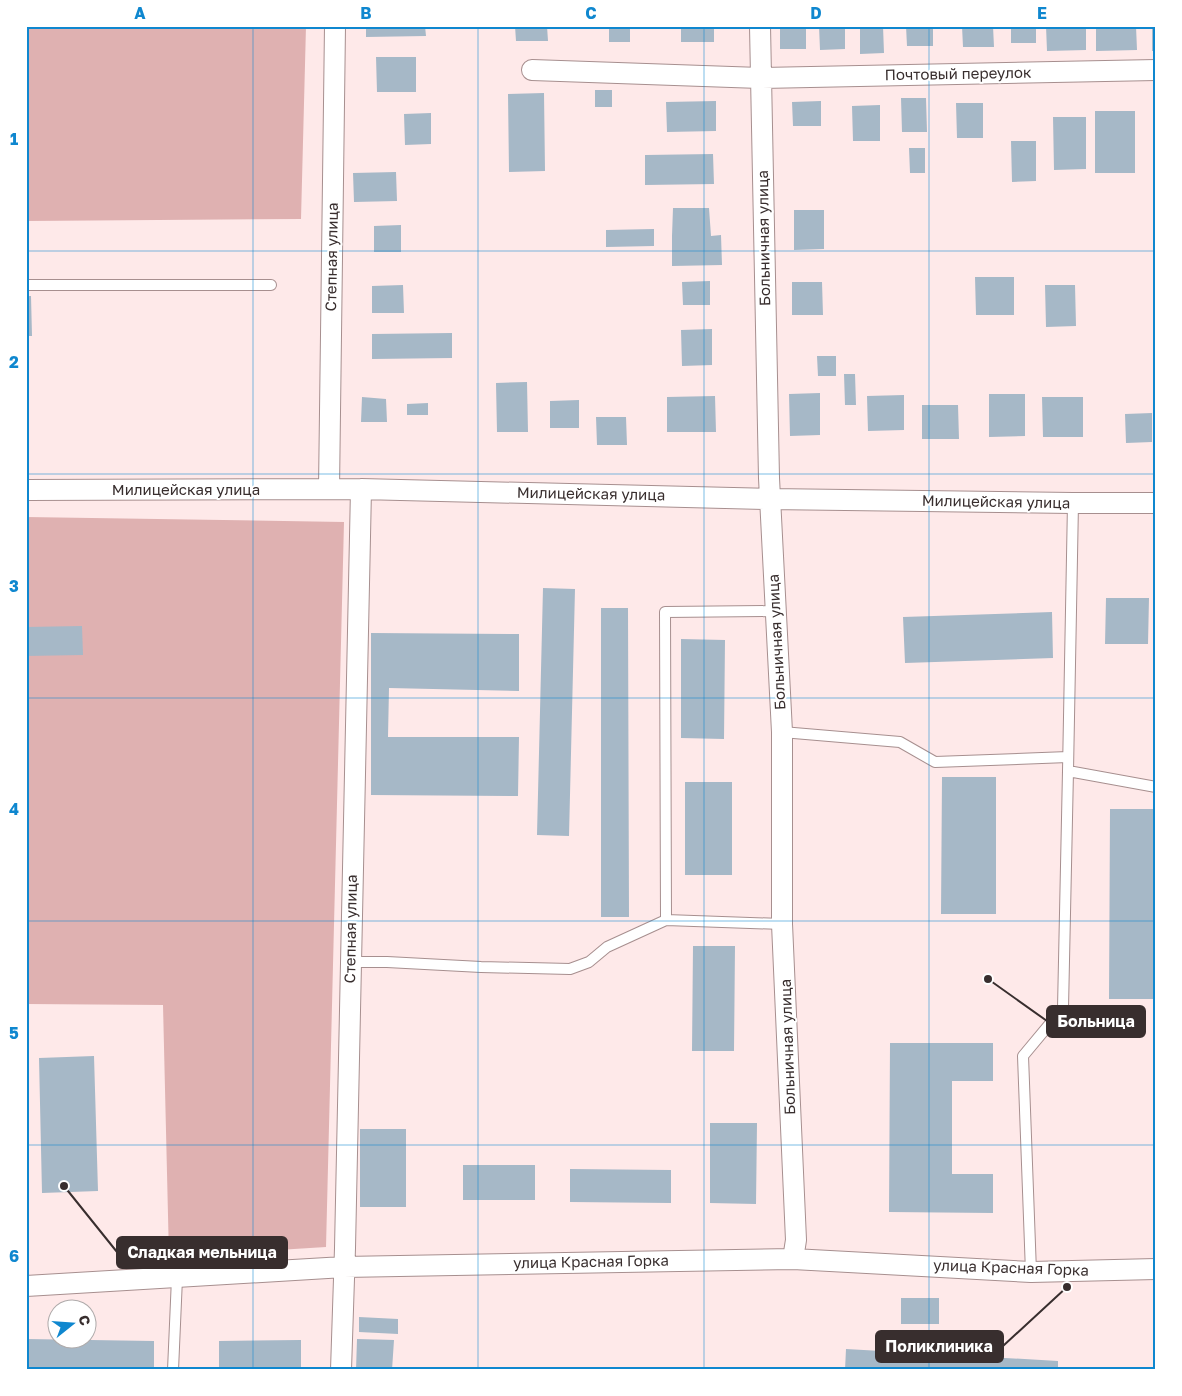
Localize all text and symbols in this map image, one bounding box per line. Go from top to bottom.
text: A [134,3,146,23]
text: B [360,3,372,23]
text: C [585,3,597,23]
text: D [810,3,822,23]
text: E [1037,3,1047,23]
street label: Почтовый переулок [884,63,1032,83]
text: 1 [10,129,18,149]
street label: Больничная улица [753,170,773,306]
street label: Степная улица [321,202,341,312]
text: 2 [9,352,19,372]
street label: Милицейская улица [112,480,260,498]
street label: Милицейская улица [517,483,665,503]
street label: Милицейская улица [922,491,1070,511]
street label: Больничная улица [763,574,789,710]
text: 3 [9,576,19,596]
text: 4 [9,799,19,819]
street label: Степная улица [340,874,360,984]
street label: Больничная улица [776,979,798,1115]
callout: Больница [1047,1006,1145,1037]
text: Больница [1057,1011,1135,1031]
text: 5 [9,1023,19,1043]
callout: Сладкая мельница [117,1237,287,1268]
text: Сладкая мельница [127,1242,277,1262]
text: 6 [9,1246,19,1266]
street label: улица Красная Горка [513,1251,669,1271]
street label: улица Красная Горка [933,1255,1089,1279]
north arrow [48,1298,98,1348]
text: С [75,1313,95,1327]
callout: Поликлиника [876,1331,1003,1362]
text: Поликлиника [885,1336,993,1356]

